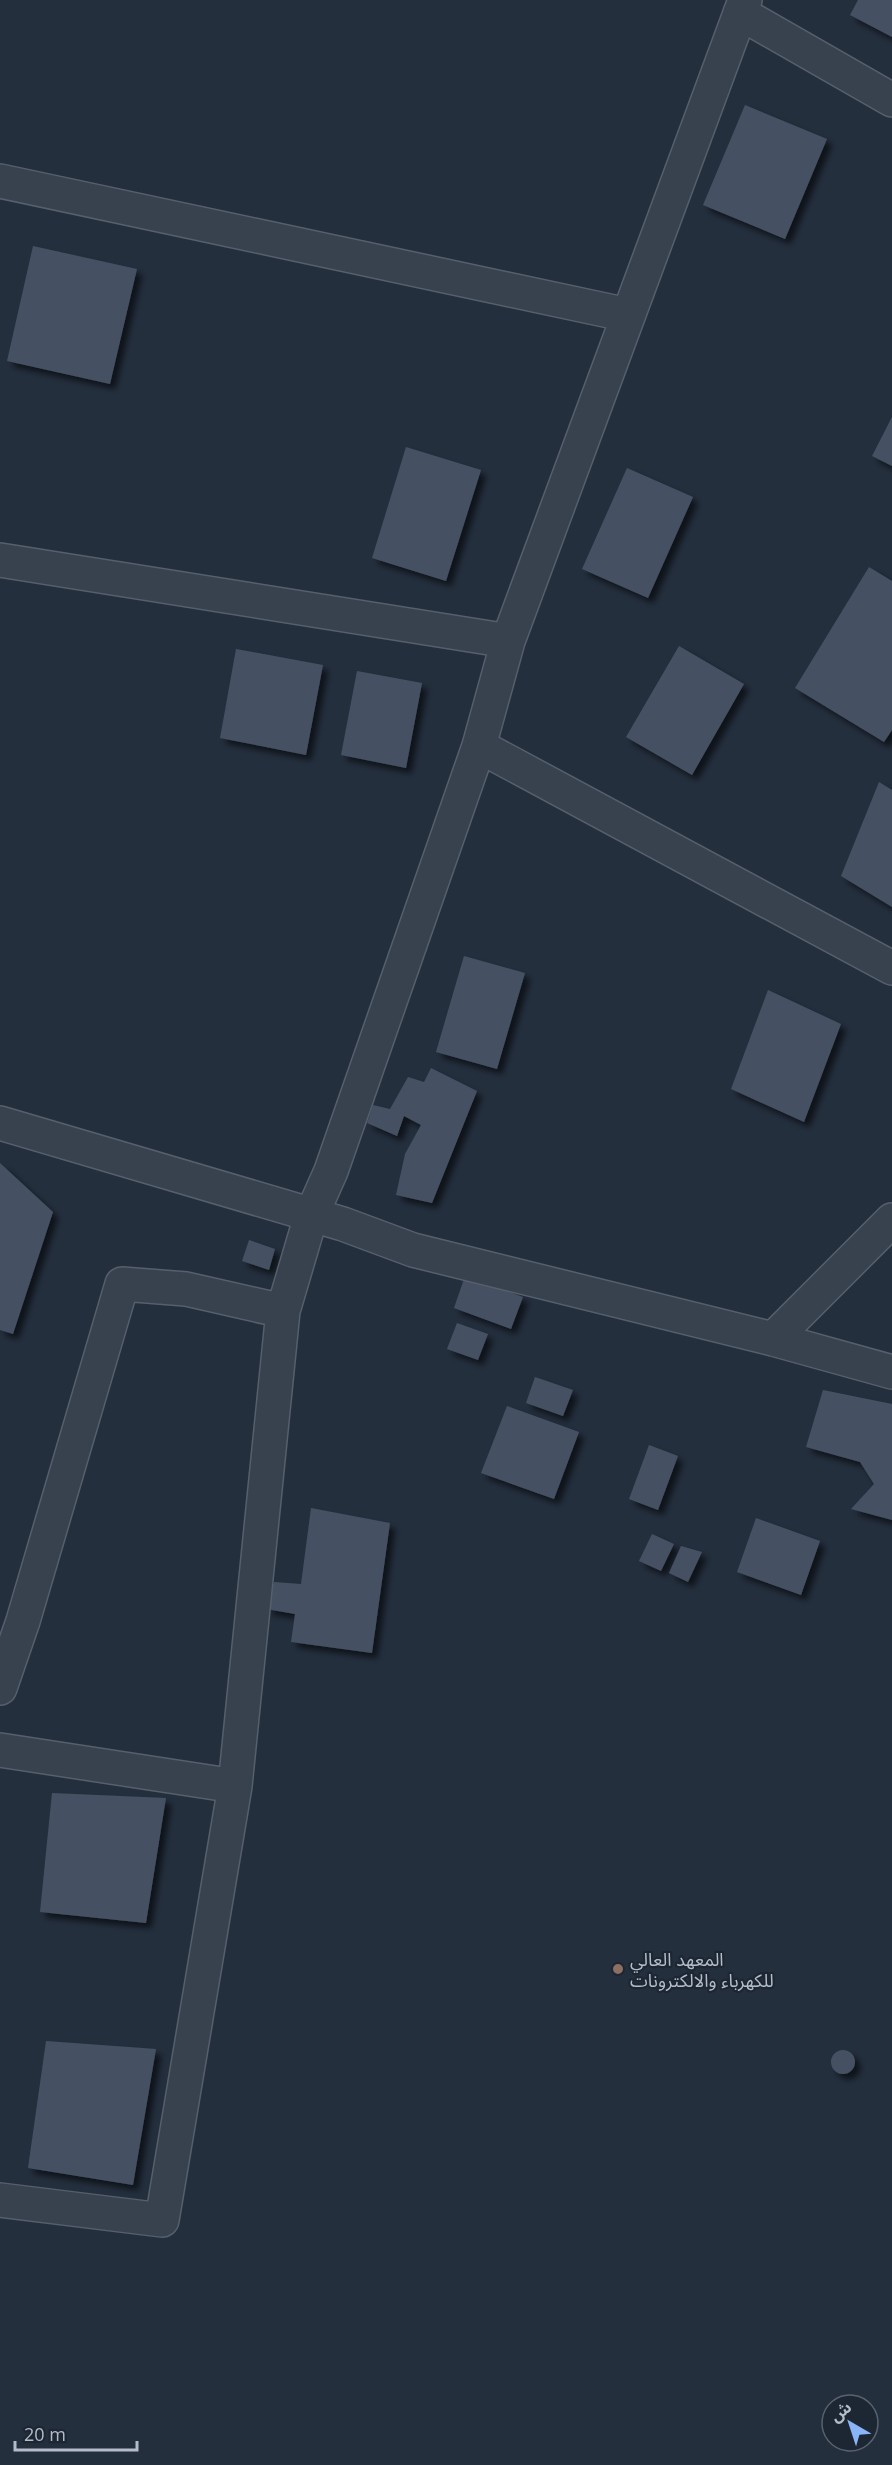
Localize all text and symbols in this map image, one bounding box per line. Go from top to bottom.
place label: المعهد العالي للكهرباء والالكترونات [630,1947,774,1992]
marker: المعهد العالي للكهرباء والالكترونات [611,1962,625,1976]
north arrow [820,2393,880,2453]
text: ش [825,2396,856,2427]
scale bar [15,2414,136,2452]
text: 20 m [24,2422,66,2446]

